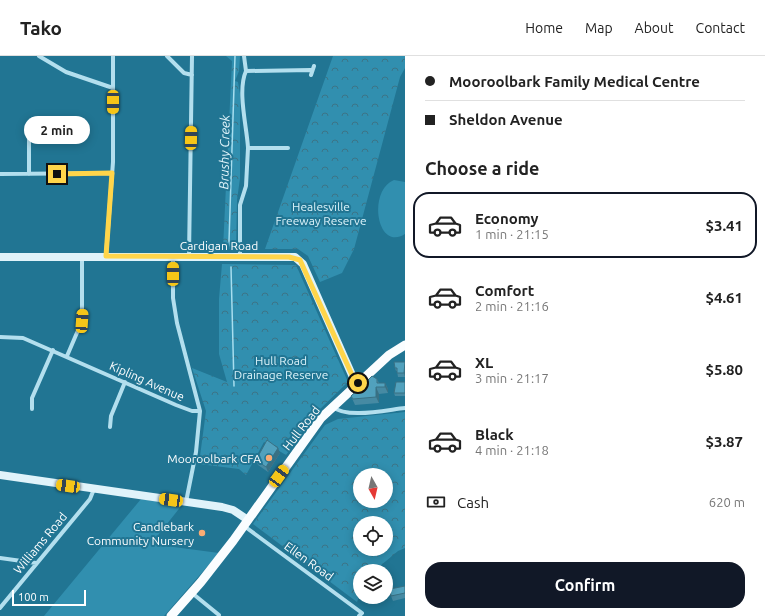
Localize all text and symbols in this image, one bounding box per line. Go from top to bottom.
text: Tako [20,17,62,39]
text: Home [525,20,563,36]
text: Map [585,20,613,36]
text: About [635,20,674,36]
text: Contact [696,20,745,36]
text: Mooroolbark Family Medical Centre [449,73,700,90]
car [107,90,119,114]
text: Sheldon Avenue [449,111,563,128]
water label: Brushy Creek [216,114,232,189]
callout: 2 min [24,116,90,144]
text: 2 min [41,123,73,137]
car [185,126,197,150]
text: Choose a ride [425,158,539,178]
route end [48,165,66,183]
park label: Healesville Freeway Reserve [275,200,367,227]
icon: car [427,207,463,243]
text: Economy [475,210,539,227]
text: $3.41 [705,217,743,234]
text: 1 min · 21:15 [475,227,549,241]
street label: Cardigan Road [180,239,258,252]
car [167,262,179,286]
icon: car [427,279,463,315]
text: Comfort [475,282,534,299]
text: $4.61 [705,289,743,306]
text: 2 min · 21:16 [475,299,549,313]
car [75,309,89,333]
icon: car [427,351,463,387]
park label: Hull Road Drainage Reserve [234,354,328,381]
text: XL [475,354,493,371]
street label: Kipling Avenue [108,359,186,403]
text: $5.80 [705,361,743,378]
text: 3 min · 21:17 [475,371,549,385]
route start [349,374,367,392]
street label: Hull Road [280,404,322,452]
icon: car [427,423,463,459]
text: Black [475,426,514,443]
text: $3.87 [705,433,743,450]
text: 4 min · 21:18 [475,443,549,457]
place label: Mooroolbark CFA [167,452,261,465]
marker: Mooroolbark CFA [264,453,274,463]
car [267,463,291,489]
north arrow [353,468,393,508]
map controls [353,468,393,604]
car [55,478,81,494]
icon: cash [425,491,447,513]
car [158,492,184,508]
text: Cash [457,494,489,511]
text: 620 m [709,495,745,509]
street label: Williams Road [11,510,69,576]
button: locate [353,516,393,556]
place label: Candlebark Community Nursery [87,520,194,547]
marker: Candlebark Community Nursery [197,528,207,538]
street label: Ellen Road [282,539,336,583]
button: Confirm [425,562,745,608]
button: layers [353,564,393,604]
scale bar [12,588,86,607]
text: 100 m [18,591,49,603]

